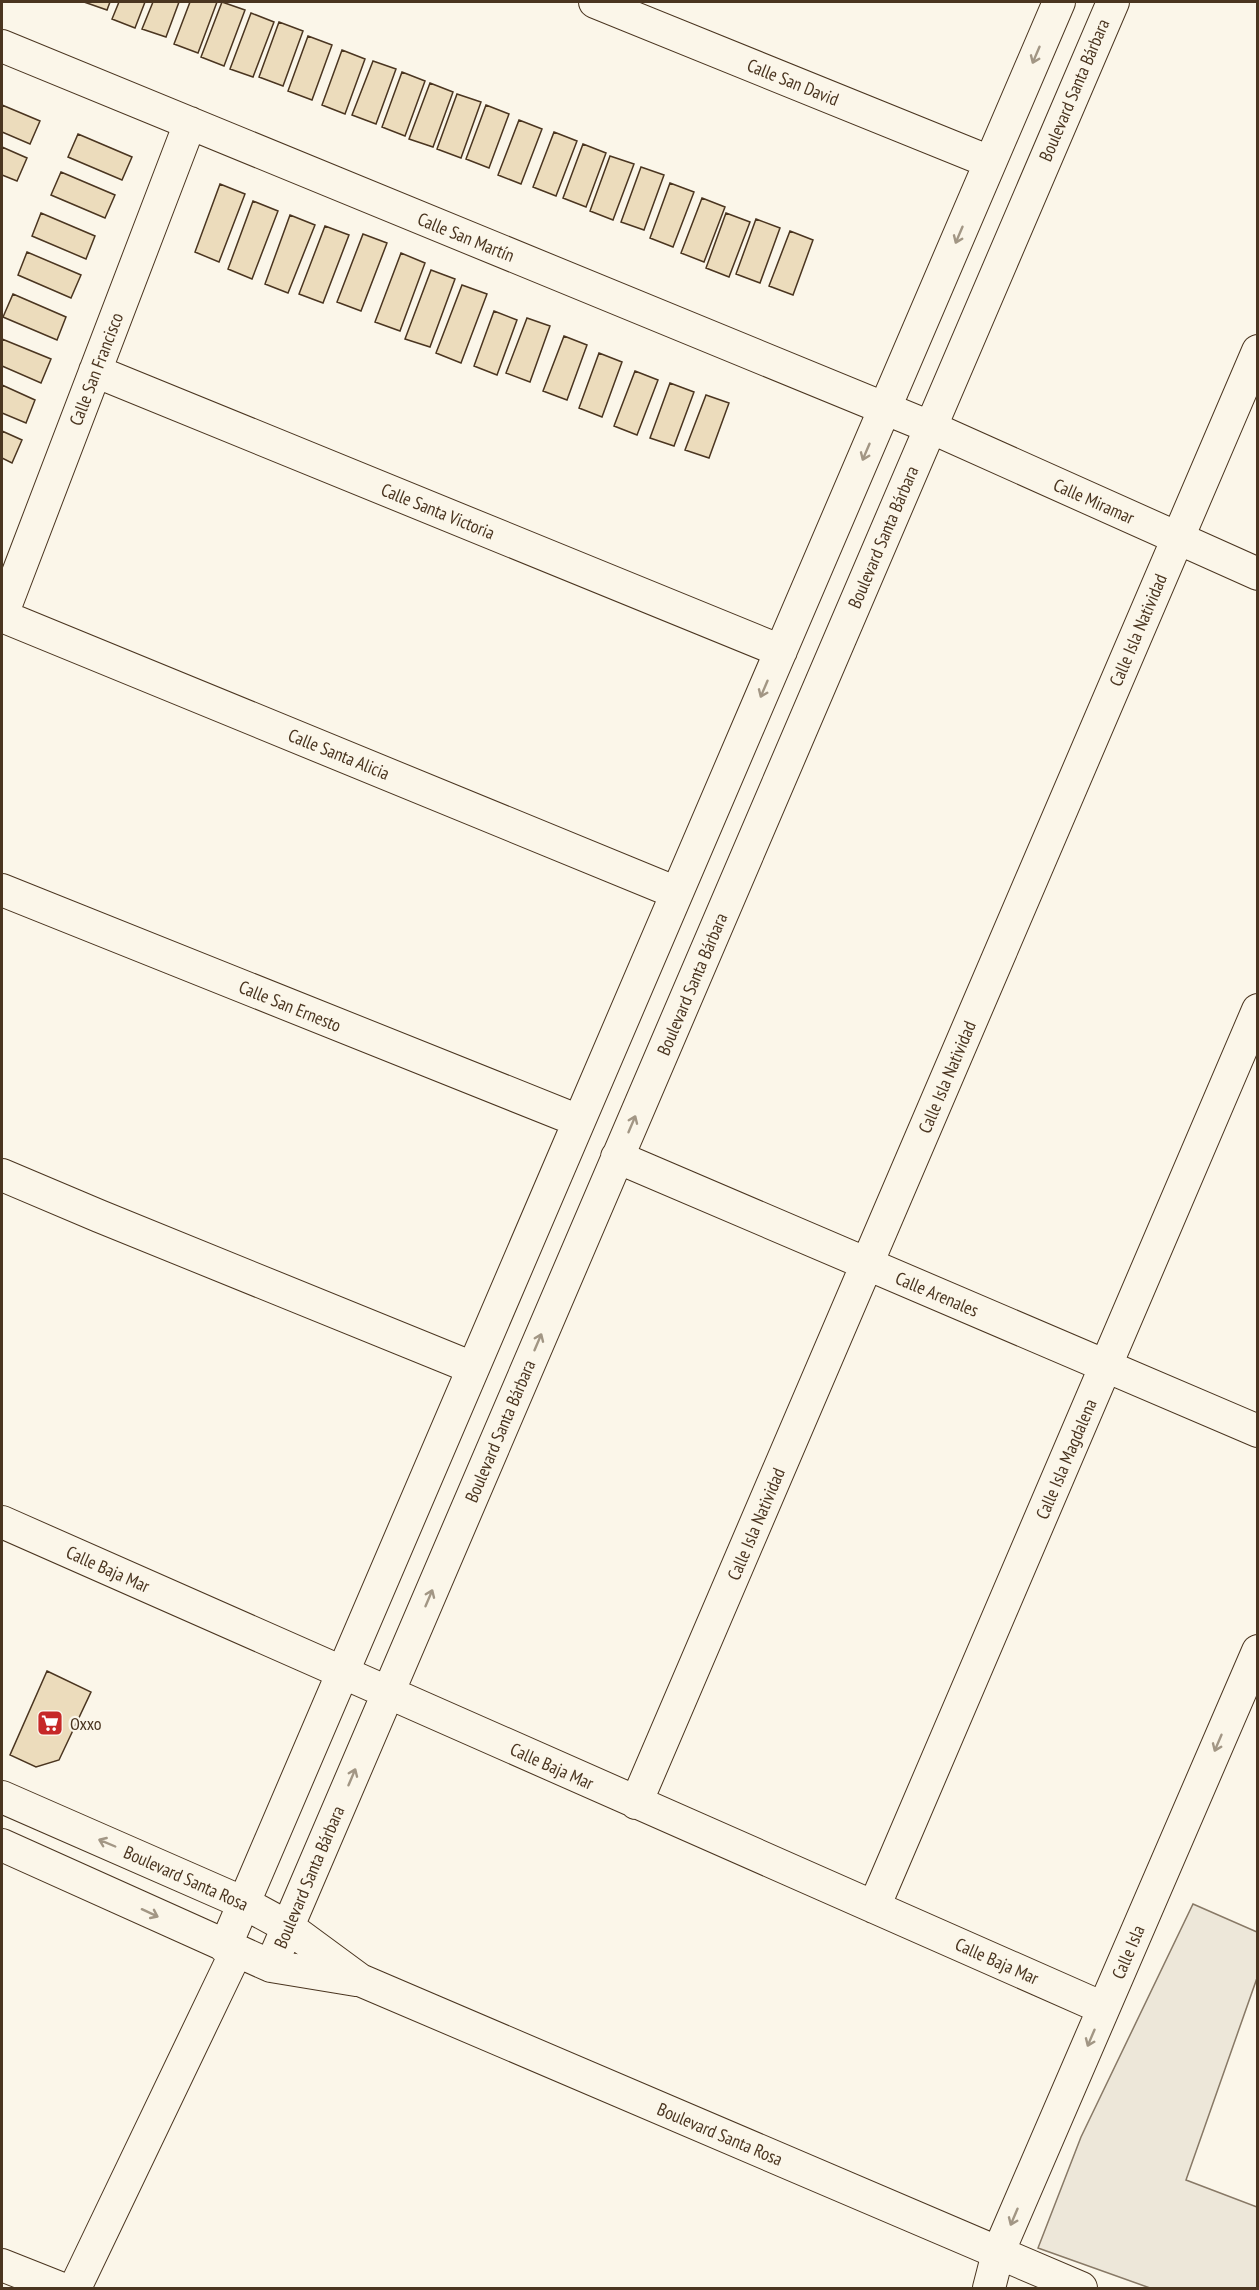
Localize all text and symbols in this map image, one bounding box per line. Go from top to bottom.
street label: Boulevard Santa Bárbara [1034,15,1114,165]
one-way arrow [1030,46,1041,64]
street label: Calle San David [744,53,842,111]
street label: Calle San Martín [414,207,518,267]
one-way arrow [953,225,964,243]
street label: Calle San Francisco [64,309,128,429]
one-way arrow [860,443,871,461]
street label: Boulevard Santa Bárbara [843,462,923,612]
street label: Calle Miramar [1050,473,1138,529]
street label: Calle Santa Victoria [378,478,498,544]
street label: Calle Isla Natividad [1104,570,1172,690]
one-way arrow [758,680,769,698]
street label: Calle Santa Alicia [285,723,393,785]
street label: Boulevard Santa Bárbara [652,909,732,1059]
street label: Calle San Ernesto [236,975,345,1037]
street label: Calle Isla Natividad [913,1017,981,1137]
one-way arrow [627,1115,638,1133]
street label: Calle Arenales [892,1266,982,1322]
one-way arrow [533,1333,545,1351]
street label: Boulevard Santa Bárbara [460,1356,540,1506]
street label: Calle Isla Magdalena [1030,1395,1102,1523]
street label: Calle Isla Natividad [722,1464,790,1584]
street label: Calle Baja Mar [63,1540,153,1598]
one-way arrow [424,1589,435,1607]
supermarket icon: Oxxo [35,1708,65,1738]
place label: Oxxo [70,1712,102,1735]
one-way arrow [1212,1733,1223,1752]
street label: Calle Baja Mar [507,1737,597,1795]
one-way arrow [347,1769,358,1787]
street label: Boulevard Santa Bárbara [269,1802,349,1952]
one-way arrow [98,1837,116,1848]
street label: Boulevard Santa Rosa [120,1840,252,1916]
one-way arrow [141,1908,159,1919]
street label: Calle Isla [1106,1921,1150,1983]
street label: Calle Baja Mar [952,1932,1042,1990]
one-way arrow [1085,2028,1096,2046]
street label: Boulevard Santa Rosa [654,2097,786,2171]
one-way arrow [1007,2207,1019,2225]

